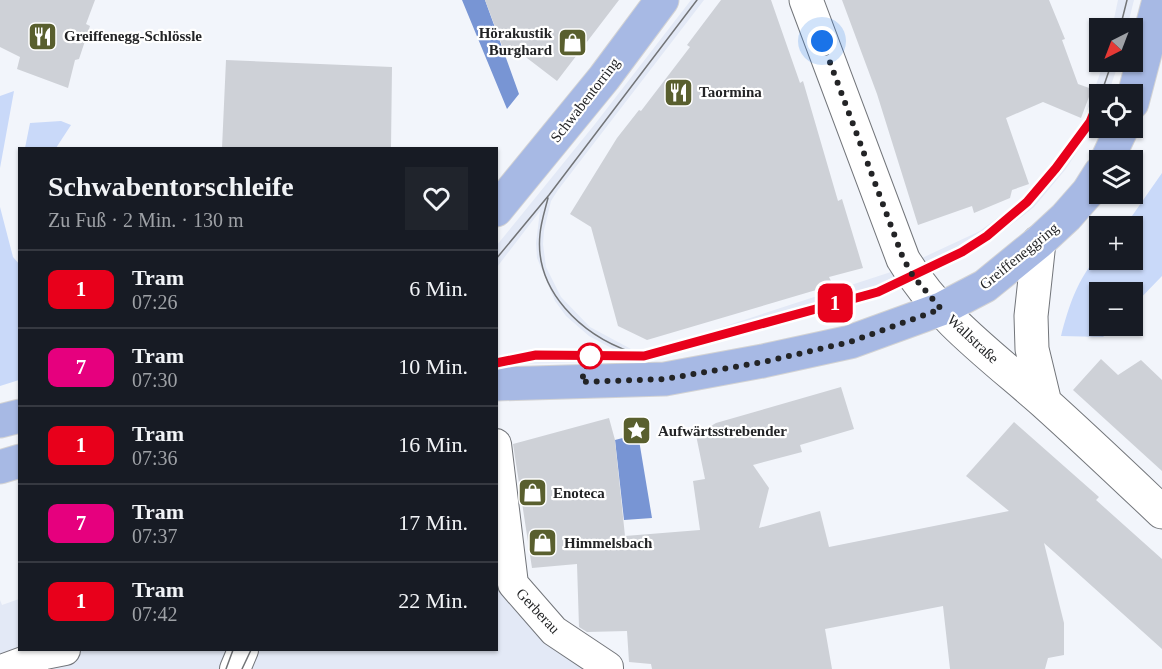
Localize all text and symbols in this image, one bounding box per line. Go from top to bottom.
north arrow [1089,18,1143,72]
map controls [1089,18,1143,336]
restaurant icon: Greiffenegg-Schlössle [27,20,59,52]
place label: Hörakustik Burghard [479,25,553,58]
shop icon: Hörakustik Burghard [557,26,589,58]
your location [807,26,837,56]
place label: Greiffenegg-Schlössle [64,28,202,44]
street label: Schwabentorring [547,54,623,145]
restaurant icon: Taormina [662,76,694,108]
place label: Taormina [699,84,762,100]
button: locate [1089,84,1143,138]
button: layers [1089,150,1143,204]
button: heart [405,167,468,230]
text: Schwabentorschleife [48,171,294,202]
text: Zu Fuß · 2 Min. · 130 m [48,209,244,231]
button: + [1089,216,1143,270]
street label: Greiffeneggring [977,219,1062,293]
text: Tram [132,265,184,290]
text: 6 Min. [409,276,468,301]
text: 1 [76,277,86,301]
button: − [1089,282,1143,336]
line badge: 1 [816,284,854,322]
text: 07:26 [132,291,178,313]
text: 1 [830,291,840,315]
street label: Wallstraße [944,311,1002,367]
text: Tram [132,343,184,368]
unlabelled marker [577,343,603,369]
text: 10 Min. [398,354,468,379]
text: 7 [76,355,86,379]
text: 07:30 [132,369,178,391]
place icon: Aufwärtsstrebender [621,415,653,447]
text: Tram [132,421,184,446]
place label: Aufwärtsstrebender [658,423,787,439]
text: 16 Min. [398,432,468,457]
text: 1 [76,433,86,457]
text: 07:36 [132,447,178,469]
shop icon: Enoteca [516,477,548,509]
place label: Enoteca [553,485,605,501]
text: Tram [132,499,184,524]
text: 17 Min. [398,510,468,535]
text: 7 [76,511,86,535]
text: 07:37 [132,525,178,547]
shop icon: Himmelsbach [527,527,559,559]
place label: Himmelsbach [564,535,653,551]
text: Tram [132,577,184,602]
street label: Gerberau [513,585,563,637]
text: 22 Min. [398,588,468,613]
text: 1 [76,589,86,613]
text: 07:42 [132,603,178,625]

